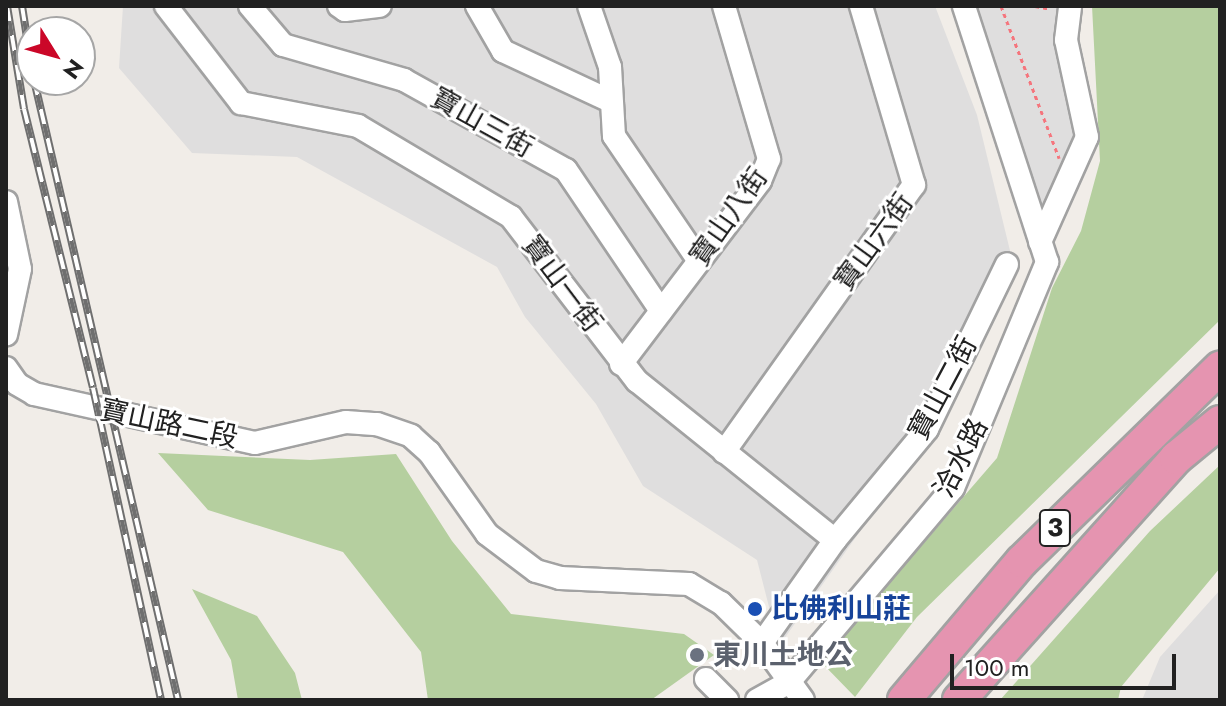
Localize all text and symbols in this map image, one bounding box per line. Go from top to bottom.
north arrow [16,16,96,96]
text: N [56,53,92,86]
street label: 寶山三街 [425,81,539,165]
street label: 寶山八街 [683,161,775,273]
street label: 寶山六街 [827,187,921,297]
street label: 寶山一街 [515,229,609,339]
street label: 寶山二街 [902,331,984,445]
street label: 寶山路二段 [97,393,241,455]
street label: 洽水路 [927,413,995,503]
road number: 3 [1037,506,1073,550]
place label: 比佛利山莊 [771,592,911,626]
marker: 比佛利山莊 [746,600,764,618]
place label: 東川土地公 [713,638,853,672]
scale bar [954,638,1180,688]
marker: 東川土地公 [688,646,706,664]
text: 100 m [964,650,1030,685]

